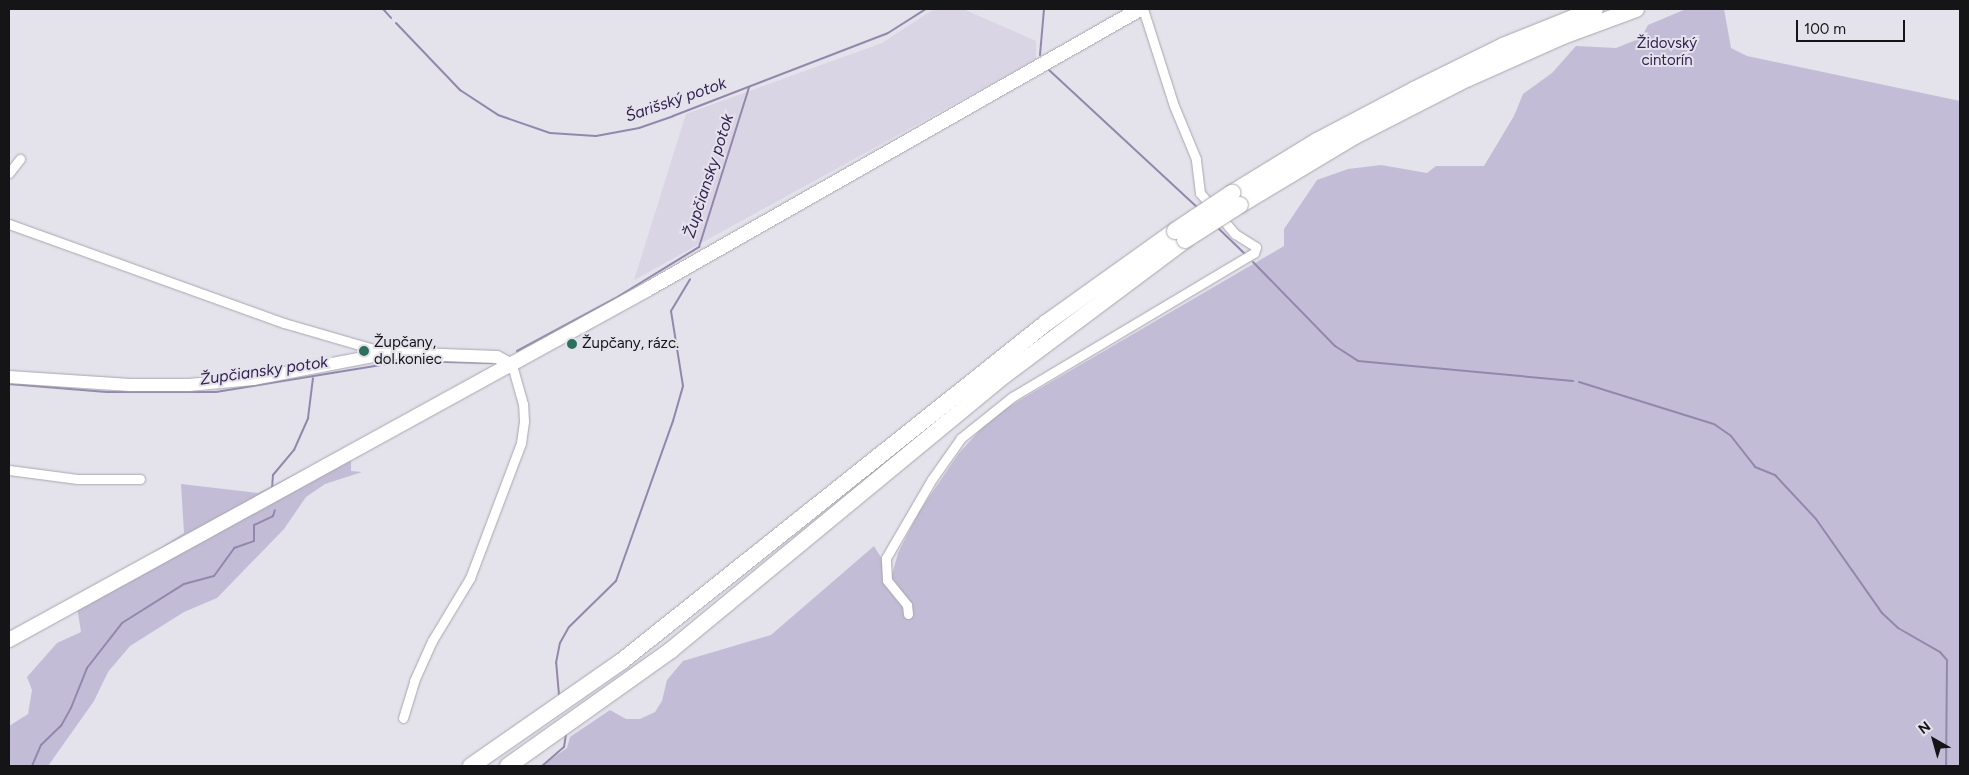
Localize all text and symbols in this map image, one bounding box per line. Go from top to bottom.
scale bar [1799,10,1908,42]
text: 100 m [1804,20,1846,38]
park label: Židovský cintorín [1637,34,1697,69]
water label: Šarišský potok [623,74,729,126]
water label: Župčiansky potok [680,112,738,240]
place label: Župčany, dol.koniec [374,333,442,368]
place label: Župčany, rázc. [582,335,679,353]
marker: Župčany, rázc. [566,338,578,350]
marker: Župčany, dol.koniec [358,345,370,357]
water label: Župčiansky potok [199,353,329,389]
north arrow [1909,715,1959,765]
text: N [1915,718,1934,738]

